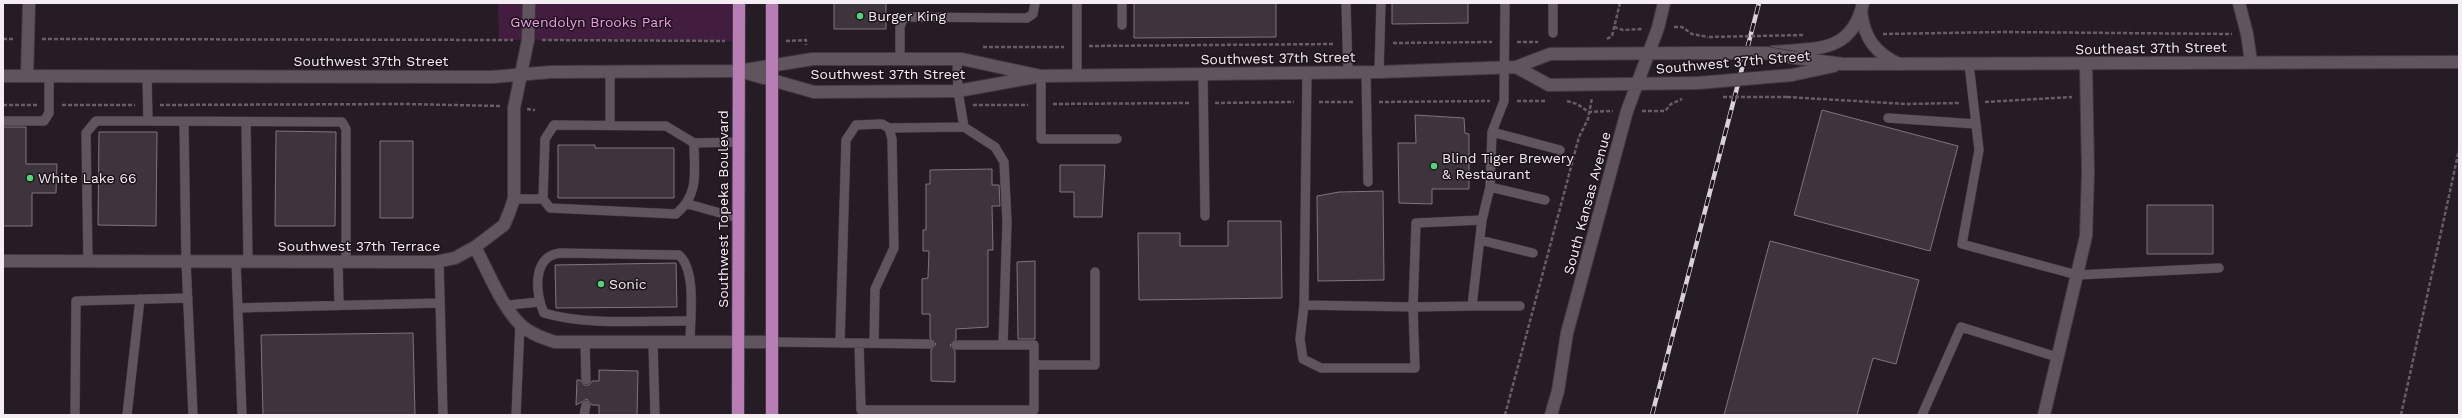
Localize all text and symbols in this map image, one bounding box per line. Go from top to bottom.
place label: Burger King [868,8,946,24]
marker: Burger King [855,11,865,21]
park label: Gwendolyn Brooks Park [510,14,672,30]
street label: Southeast 37th Street [2075,39,2227,57]
street label: Southwest 37th Street [1655,47,1811,77]
street label: Southwest 37th Street [1200,49,1356,67]
street label: Southwest 37th Street [294,53,449,69]
street label: Southwest 37th Street [811,66,966,82]
street label: Southwest Topeka Boulevard [715,110,731,308]
street label: South Kansas Avenue [1560,130,1614,276]
place label: Blind Tiger Brewery & Restaurant [1442,150,1574,182]
marker: Blind Tiger Brewery & Restaurant [1429,161,1439,171]
place label: White Lake 66 [38,170,136,186]
marker: White Lake 66 [25,173,35,183]
street label: Southwest 37th Terrace [278,238,440,254]
place label: Sonic [609,276,647,292]
marker: Sonic [596,279,606,289]

